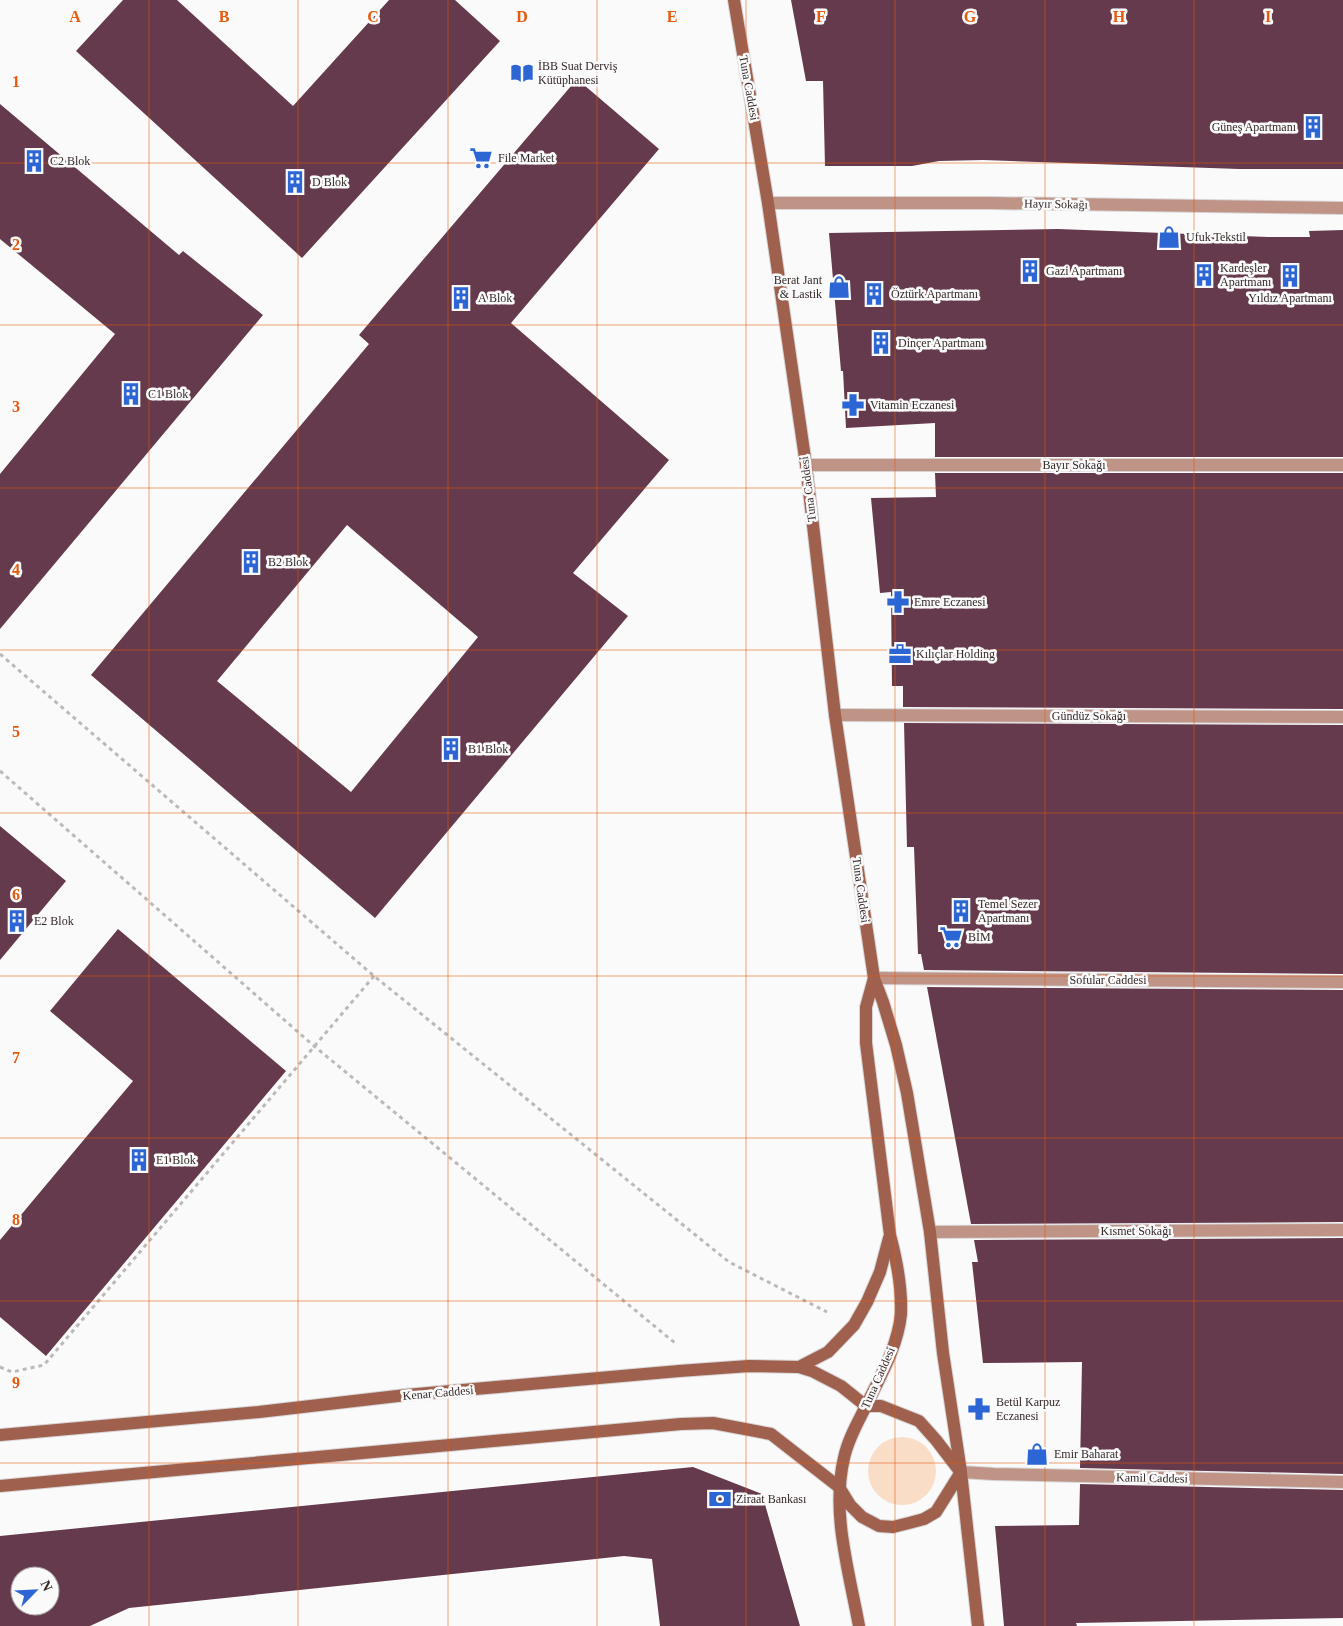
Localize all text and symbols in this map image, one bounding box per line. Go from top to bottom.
text: A [69,8,81,25]
text: B [219,8,230,25]
text: C [367,8,379,25]
text: D [516,8,528,25]
text: E [667,8,677,25]
text: F [816,8,826,25]
text: G [964,8,977,25]
text: H [1113,8,1126,25]
text: I [1265,8,1271,25]
street label: Tuna Caddesi [736,54,762,122]
place label: İBB Suat Derviş Kütüphanesi [538,59,618,87]
library icon: İBB Suat Derviş Kütüphanesi [509,60,535,86]
text: 1 [12,73,20,90]
building icon: Güneş Apartmanı [1300,114,1326,140]
place label: Güneş Apartmanı [1212,120,1297,134]
supermarket icon: File Market [468,145,494,171]
building icon: C2 Blok [21,148,47,174]
place label: File Market [498,151,555,165]
place label: C2 Blok [50,154,90,168]
building icon: D Blok [282,169,308,195]
place label: D Blok [312,175,347,189]
street label: Hayır Sokağı [1024,196,1089,212]
shop icon: Ufuk Tekstil [1156,224,1182,250]
place label: Ufuk Tekstil [1186,230,1247,244]
text: 2 [12,236,20,253]
building icon: Gazi Apartmanı [1017,258,1043,284]
place label: Kardeşler Apartmanı [1220,261,1272,289]
building icon: Kardeşler Apartmanı [1191,262,1217,288]
building icon: Yıldız Apartmanı [1277,263,1303,289]
place label: Gazi Apartmanı [1046,264,1123,278]
place label: Berat Jant & Lastik [774,273,823,301]
shop icon: Berat Jant & Lastik [826,274,852,300]
building icon: Öztürk Apartmanı [861,281,887,307]
building icon: A Blok [448,285,474,311]
place label: Öztürk Apartmanı [891,287,979,301]
place label: A Blok [478,291,512,305]
place label: Yıldız Apartmanı [1248,291,1332,305]
building icon: Dinçer Apartmanı [868,330,894,356]
place label: Dinçer Apartmanı [898,336,985,350]
building icon: C1 Blok [118,381,144,407]
place label: C1 Blok [148,387,188,401]
pharmacy icon: Vitamin Eczanesi [840,392,866,418]
text: 3 [12,398,20,415]
place label: Vitamin Eczanesi [870,398,955,412]
street label: Tuna Caddesi [797,455,819,523]
street label: Bayır Sokağı [1043,458,1106,472]
building icon: B2 Blok [238,549,264,575]
place label: B2 Blok [268,555,308,569]
text: 4 [12,561,20,578]
pharmacy icon: Emre Eczanesi [885,589,911,615]
place label: Emre Eczanesi [914,595,986,609]
office icon: Kılıçlar Holding [887,641,913,667]
place label: Kılıçlar Holding [916,647,995,661]
street label: Gündüz Sokağı [1052,709,1127,723]
text: 5 [12,723,20,740]
building icon: B1 Blok [438,736,464,762]
place label: B1 Blok [468,742,508,756]
street label: Tuna Caddesi [849,856,873,924]
text: 6 [12,886,20,903]
place label: Temel Sezer Apartmanı [978,897,1037,925]
building icon: Temel Sezer Apartmanı [948,898,974,924]
building icon: E2 Blok [4,908,30,934]
place label: E2 Blok [34,914,74,928]
supermarket icon: BİM [938,924,964,950]
place label: BİM [968,930,991,944]
street label: Sofular Caddesi [1070,973,1147,987]
text: 7 [12,1049,20,1066]
building icon: E1 Blok [126,1147,152,1173]
place label: E1 Blok [156,1153,196,1167]
text: 8 [12,1211,20,1228]
street label: Kısmet Sokağı [1101,1224,1172,1238]
street label: Tuna Caddesi [858,1344,898,1411]
text: 9 [12,1374,20,1391]
street label: Kenar Caddesi [402,1383,475,1403]
place label: Betül Karpuz Eczanesi [996,1395,1060,1423]
pharmacy icon: Betül Karpuz Eczanesi [966,1396,992,1422]
shop icon: Emir Baharat [1024,1441,1050,1467]
place label: Emir Baharat [1054,1447,1119,1461]
street label: Kamil Caddesi [1116,1470,1189,1486]
bank icon: Ziraat Bankası [707,1486,733,1512]
place label: Ziraat Bankası [736,1492,807,1506]
north arrow [10,1566,60,1616]
text: N [38,1578,55,1594]

